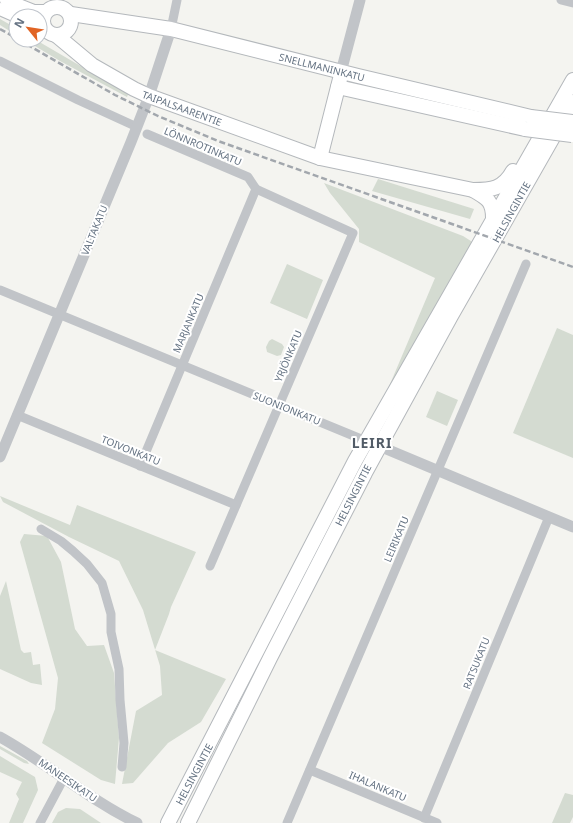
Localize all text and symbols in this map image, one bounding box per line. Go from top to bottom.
north arrow [8,8,48,48]
text: N [10,15,28,30]
street label: SNELLMANINKATU [278,50,366,84]
street label: TAIPALSAARENTIE [140,87,224,129]
street label: LÖNNROTINKATU [162,123,244,169]
street label: HELSINGINTIE [489,179,533,245]
street label: VALTAKATU [78,203,110,257]
street label: MARJANKATU [169,291,207,355]
street label: YRJÖNKATU [271,328,305,384]
street label: SUONIONKATU [251,388,323,428]
street label: TOIVONKATU [99,432,163,468]
district label: LEIRI [352,433,392,452]
street label: HELSINGINTIE [331,462,375,528]
street label: LEIRIKATU [380,514,412,564]
street label: RATSUKATU [459,635,493,691]
street label: HELSINGINTIE [172,741,216,807]
street label: MANEESIKATU [36,755,100,805]
street label: IHALANKATU [347,768,409,804]

